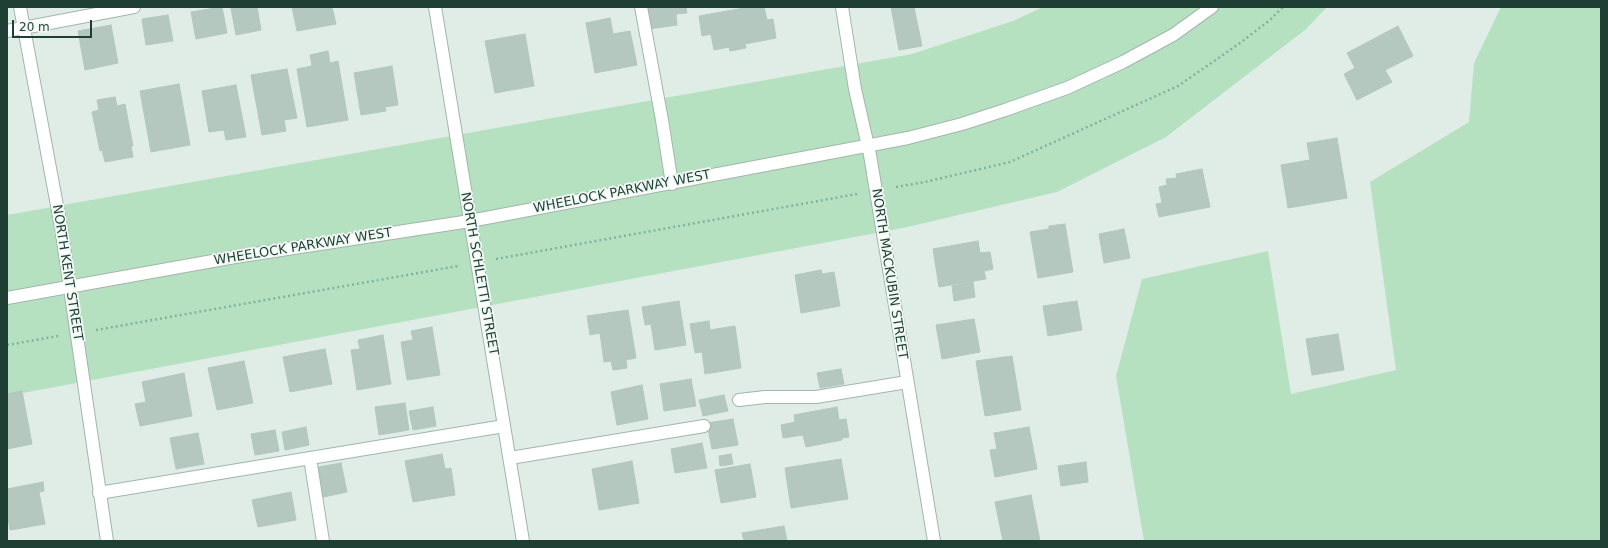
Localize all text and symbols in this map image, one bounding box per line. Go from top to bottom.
scale bar [14,12,94,38]
text: 20 m [19,20,50,34]
street label: WHEELOCK PARKWAY WEST [532,167,712,217]
street label: NORTH MACKUBIN STREET [868,187,910,361]
street label: NORTH SCHLETTI STREET [457,191,501,357]
street label: NORTH KENT STREET [49,204,85,342]
street label: WHEELOCK PARKWAY WEST [213,225,393,269]

